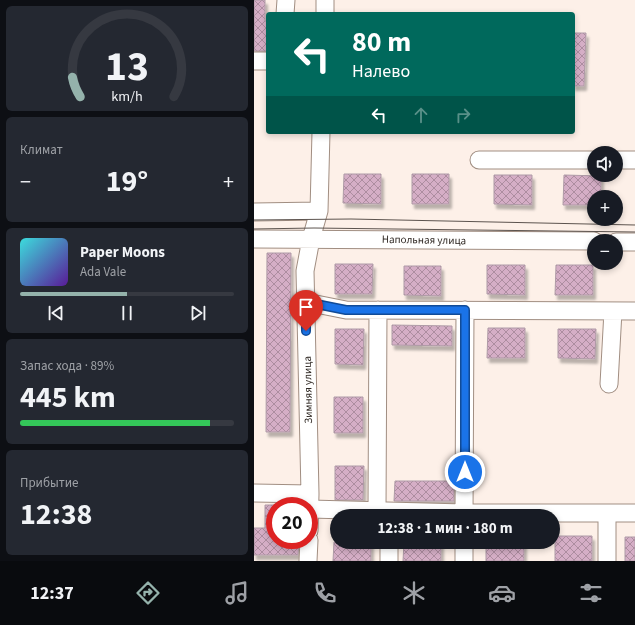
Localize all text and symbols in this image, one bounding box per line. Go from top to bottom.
text: 80 m [352,22,411,62]
icon: left [286,28,338,80]
text: 13 [105,36,149,96]
text: Налево [352,59,410,84]
text: km/h [111,85,143,106]
icon: left [368,104,390,126]
icon: ahead [410,104,432,126]
icon: right [452,104,474,126]
text: Климат [20,141,63,159]
map controls [587,146,623,270]
button: sound [587,146,623,182]
text: 19° [106,160,148,203]
text: − [20,166,31,198]
text: + [223,166,234,198]
button: + [587,190,623,226]
street label: Напольная улица [382,232,466,248]
button: − [587,234,623,270]
text: Paper Moons [80,242,165,263]
text: Ada Vale [80,263,126,281]
pin [289,290,323,331]
icon: arrive [295,296,317,318]
icon: previous [45,302,67,324]
icon: pause [116,302,138,324]
icon: next [187,302,209,324]
street label: Зимняя улица [300,356,316,424]
text: Запас хода · 89% [20,357,114,375]
text: 445 km [20,376,116,419]
position arrow [444,451,486,493]
text: Прибытие [20,474,79,492]
text: 12:38 [20,493,92,536]
speed limit sign: 20 [266,497,318,549]
text: 12:38 · 1 мин · 180 m [377,518,513,539]
icon: directions [134,579,162,607]
icon: music [223,579,251,607]
icon: phone [311,579,339,607]
icon: climate [400,579,428,607]
icon: car [488,579,516,607]
icon: filters [577,579,605,607]
text: 12:37 [30,581,74,606]

